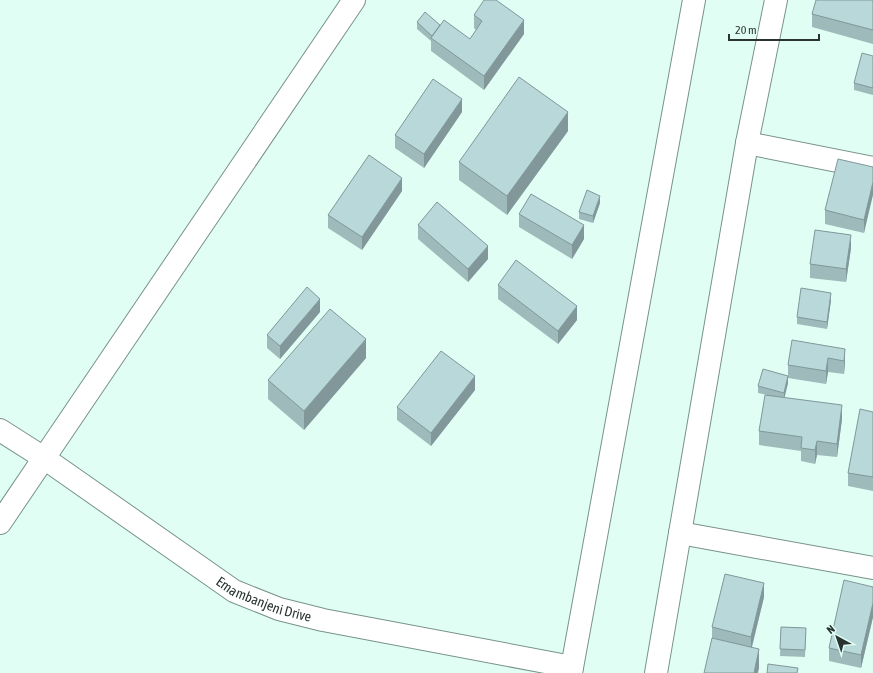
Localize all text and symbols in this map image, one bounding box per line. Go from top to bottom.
scale bar [729,16,819,42]
text: 20 m [735,23,757,37]
street label: Emambanjeni Drive [213,573,313,625]
north arrow [817,617,857,657]
text: N [824,623,837,636]

